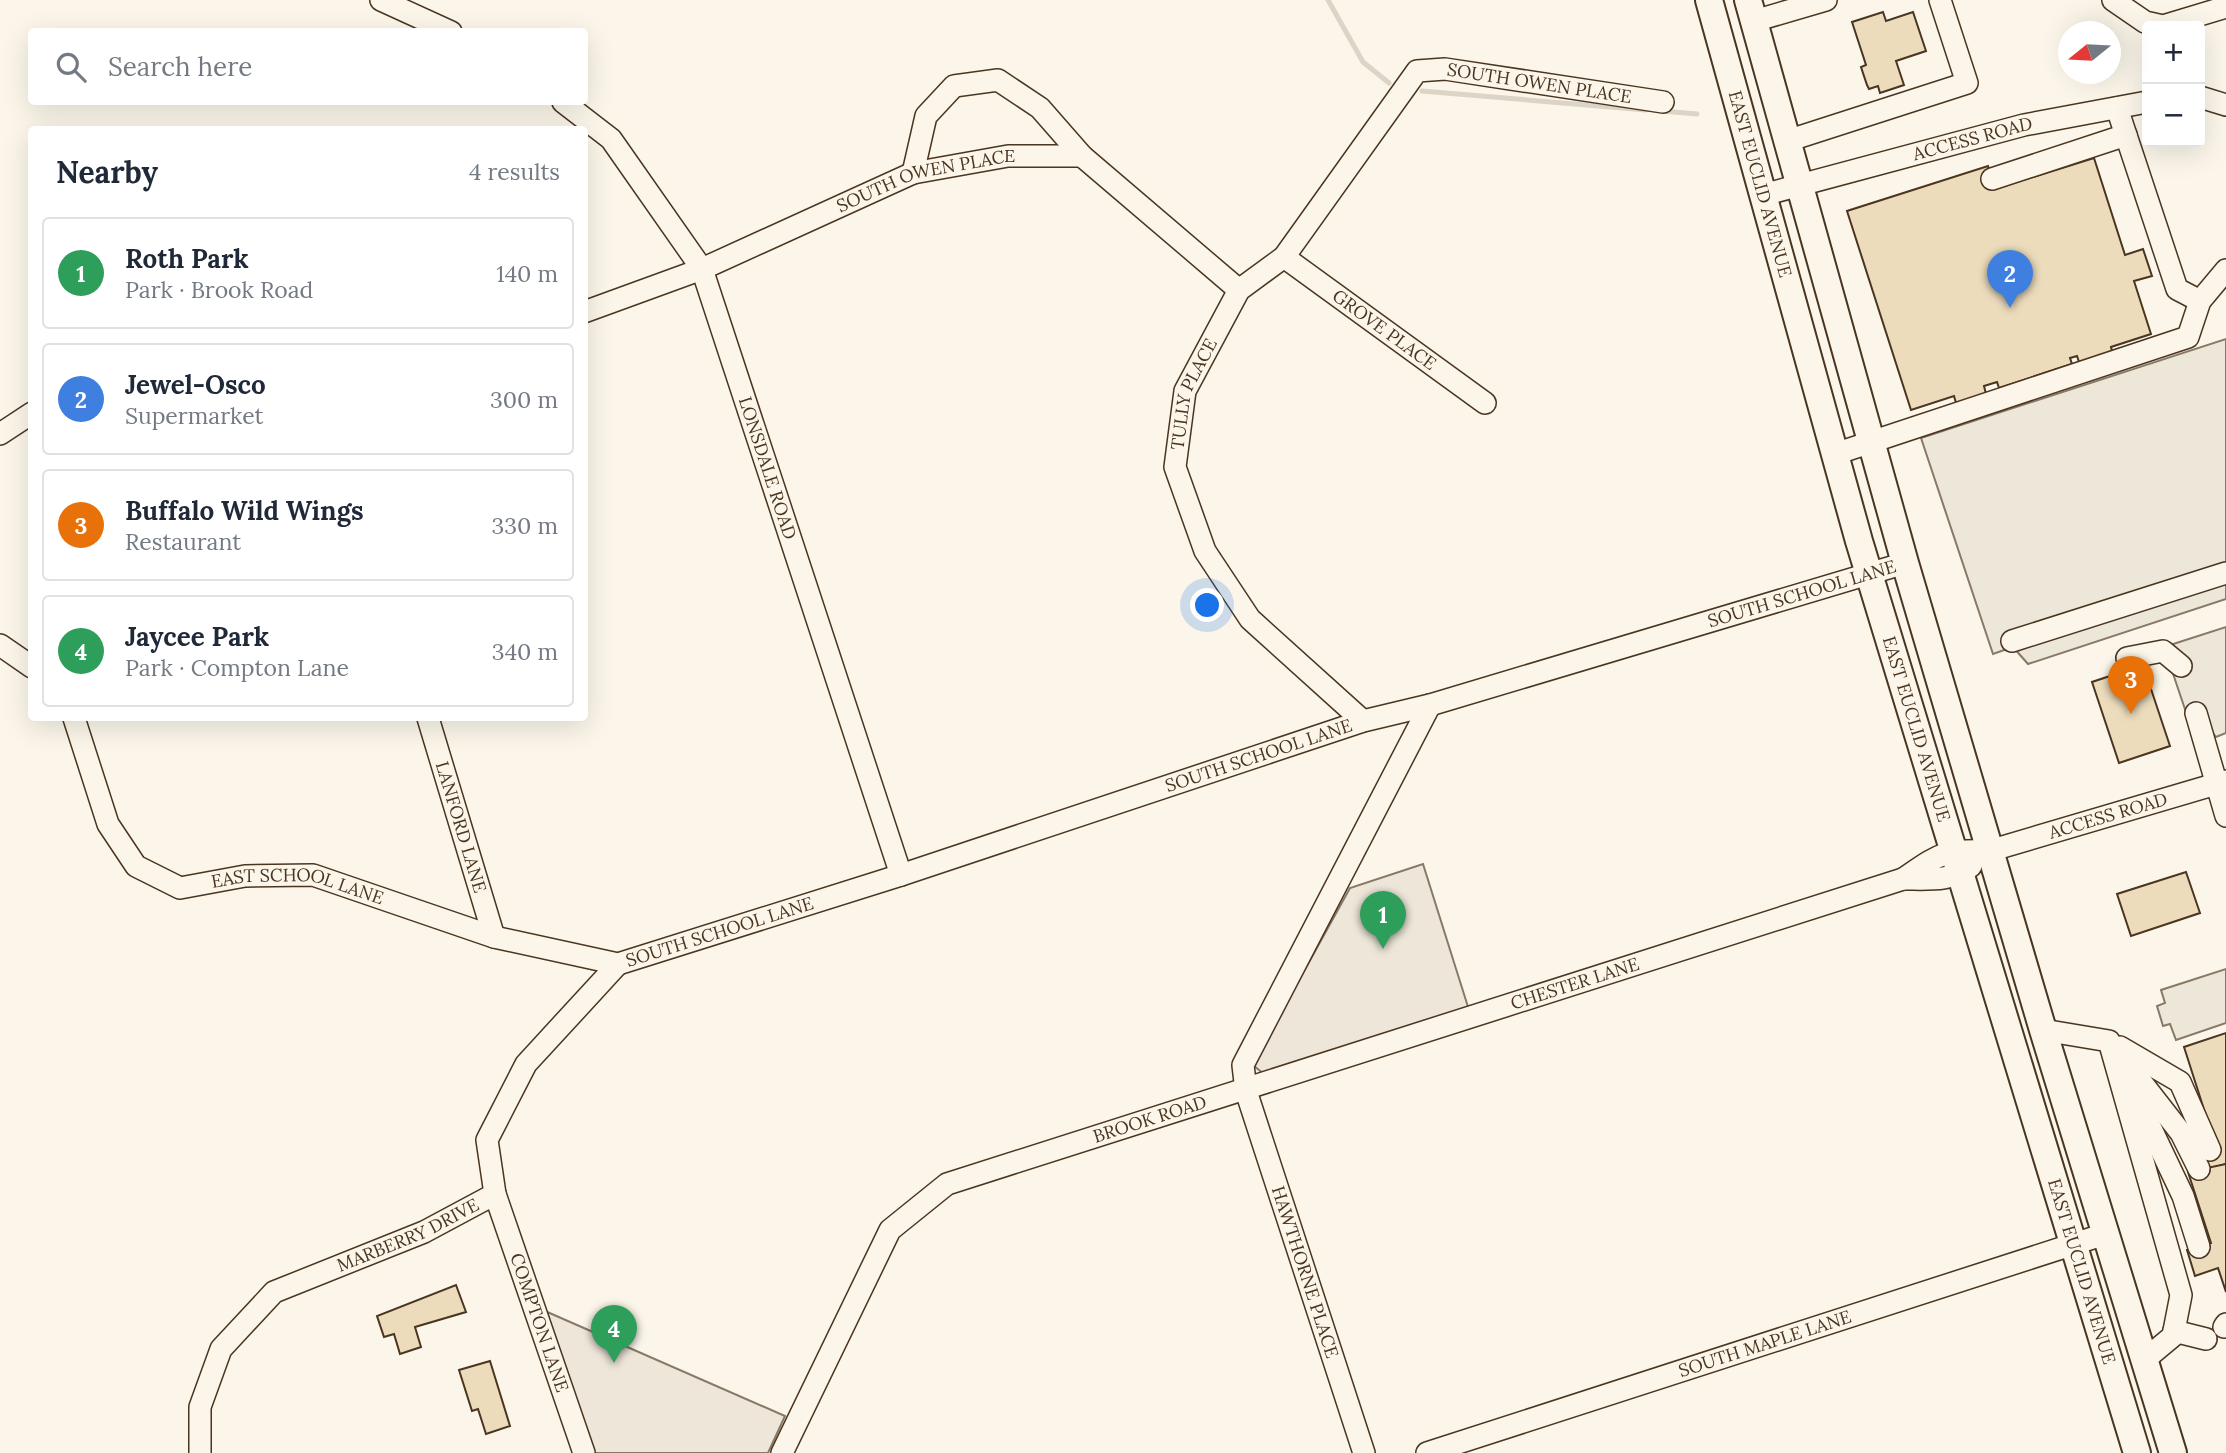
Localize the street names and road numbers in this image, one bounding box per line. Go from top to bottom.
street label: SOUTH OWEN PLACE [1445,57,1633,108]
street label: EAST EUCLID AVENUE [1724,88,1797,280]
street label: ACCESS ROAD [1909,112,2034,166]
street label: SOUTH OWEN PLACE [833,144,1015,217]
street label: GROVE PLACE [1328,284,1441,375]
street label: TULLY PLACE [1165,334,1222,451]
street label: LONSDALE ROAD [734,394,802,542]
street label: SOUTH SCHOOL LANE [1705,554,1899,632]
street label: EAST EUCLID AVENUE [1878,633,1956,824]
street label: SOUTH SCHOOL LANE [1162,713,1355,797]
street label: LANFORD LANE [431,759,492,895]
street label: ACCESS ROAD [2045,787,2170,844]
street label: EAST SCHOOL LANE [209,863,387,909]
street label: SOUTH SCHOOL LANE [623,891,816,972]
street label: CHESTER LANE [1507,952,1642,1015]
street label: BROOK ROAD [1090,1090,1209,1148]
street label: EAST EUCLID AVENUE [2043,1176,2121,1367]
street label: HAWTHORNE PLACE [1267,1183,1344,1361]
street label: MARBERRY DRIVE [333,1193,483,1277]
street label: COMPTON LANE [505,1250,574,1395]
street label: SOUTH MAPLE LANE [1675,1305,1854,1382]

